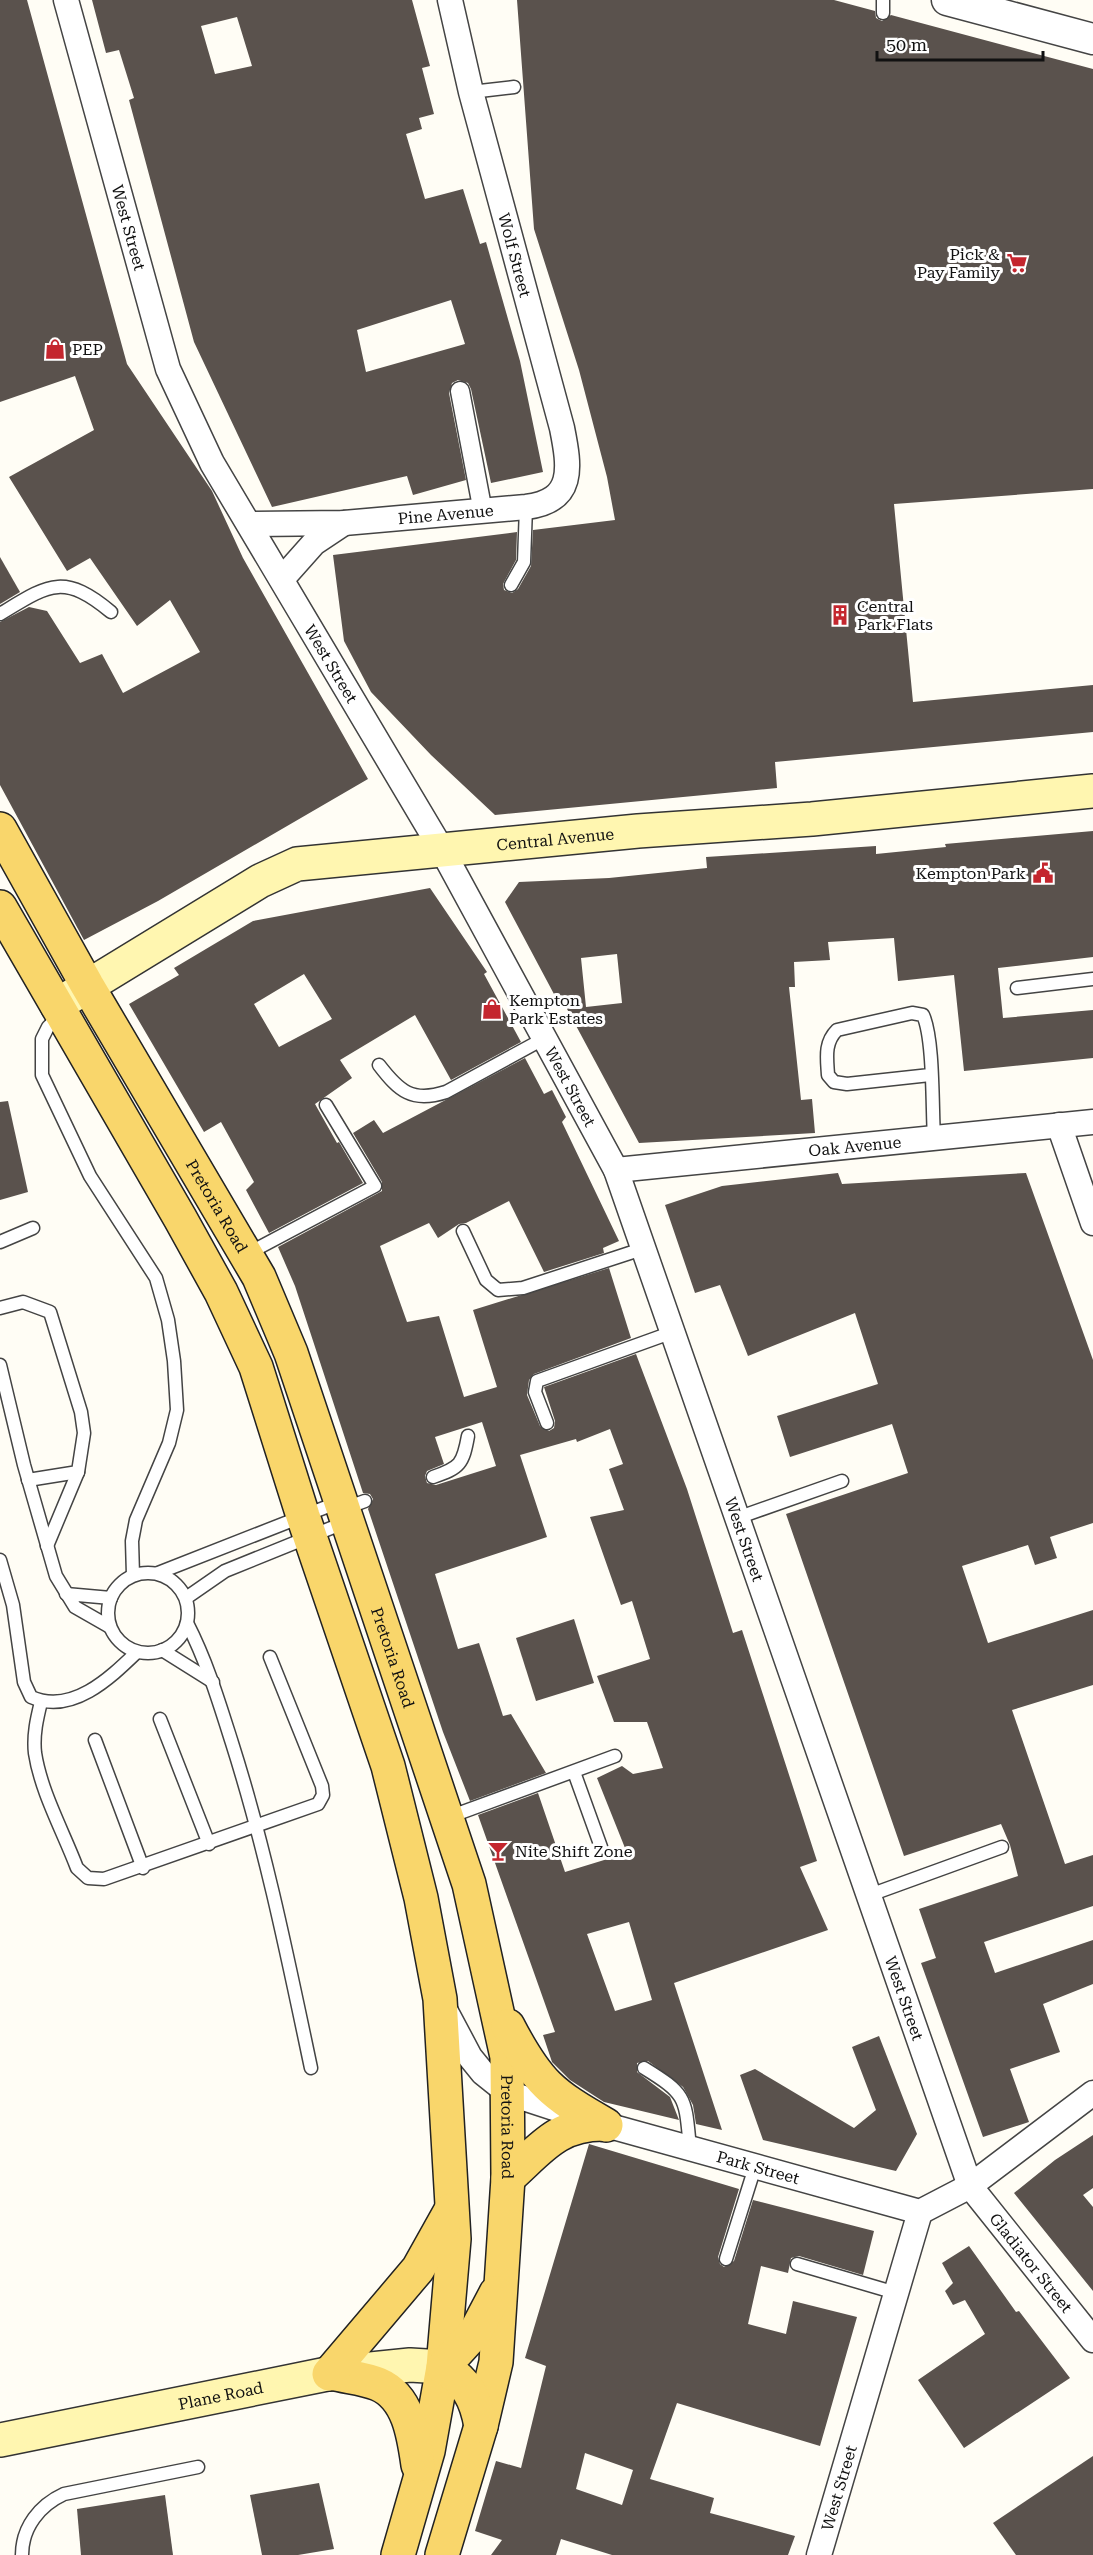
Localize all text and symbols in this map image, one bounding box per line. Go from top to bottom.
scale bar [877,24,1044,62]
text: 50 m [886,34,927,55]
street label: West Street [108,183,149,273]
street label: Wolf Street [494,211,535,299]
place label: Pick & Pay Family [917,245,1001,282]
supermarket icon: Pick & Pay Family [1005,251,1029,275]
shop icon: PEP [43,337,67,361]
place label: PEP [72,340,103,359]
street label: Pine Avenue [397,501,495,528]
place label: Central Park Flats [857,597,933,634]
building icon: Central Park Flats [828,603,852,627]
street label: West Street [300,621,361,707]
street label: Central Avenue [496,824,615,855]
public building icon: Kempton Park [1031,861,1055,885]
place label: Kempton Park [916,864,1026,883]
place label: Kempton Park Estates [509,991,603,1028]
shop icon: Kempton Park Estates [480,997,504,1021]
street label: West Street [541,1044,600,1130]
street label: Oak Avenue [808,1132,902,1161]
street label: Pretoria Road [182,1156,252,1256]
street label: West Street [721,1495,768,1584]
street label: Pretoria Road [367,1605,418,1710]
bar icon: Nite Shift Zone [486,1839,510,1863]
place label: Nite Shift Zone [515,1842,633,1861]
street label: West Street [881,1954,928,2043]
street label: Pretoria Road [497,2074,517,2179]
street label: Park Street [714,2147,802,2188]
street label: Gladiator Street [985,2209,1076,2317]
street label: Plane Road [176,2378,265,2414]
street label: West Street [818,2443,861,2533]

